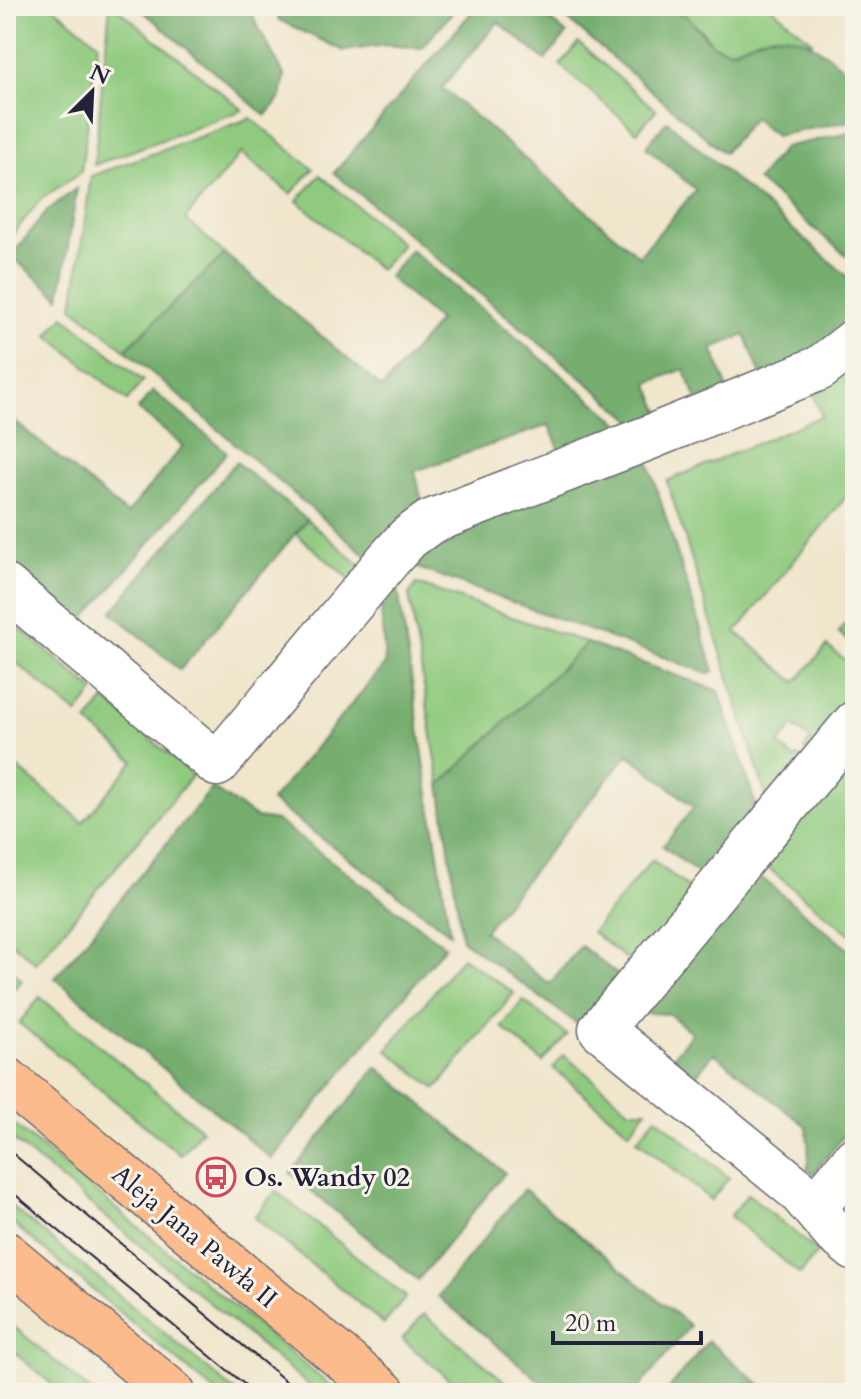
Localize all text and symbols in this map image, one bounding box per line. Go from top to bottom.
north arrow [52,52,132,132]
text: N [85,57,115,92]
bus stop icon: Os. Wandy 02 [195,1156,237,1198]
street label: Aleja Jana Pawła II [104,1157,285,1316]
place label: Os. Wandy 02 [244,1160,410,1195]
scale bar [553,1295,701,1345]
text: 20 m [565,1307,617,1340]

